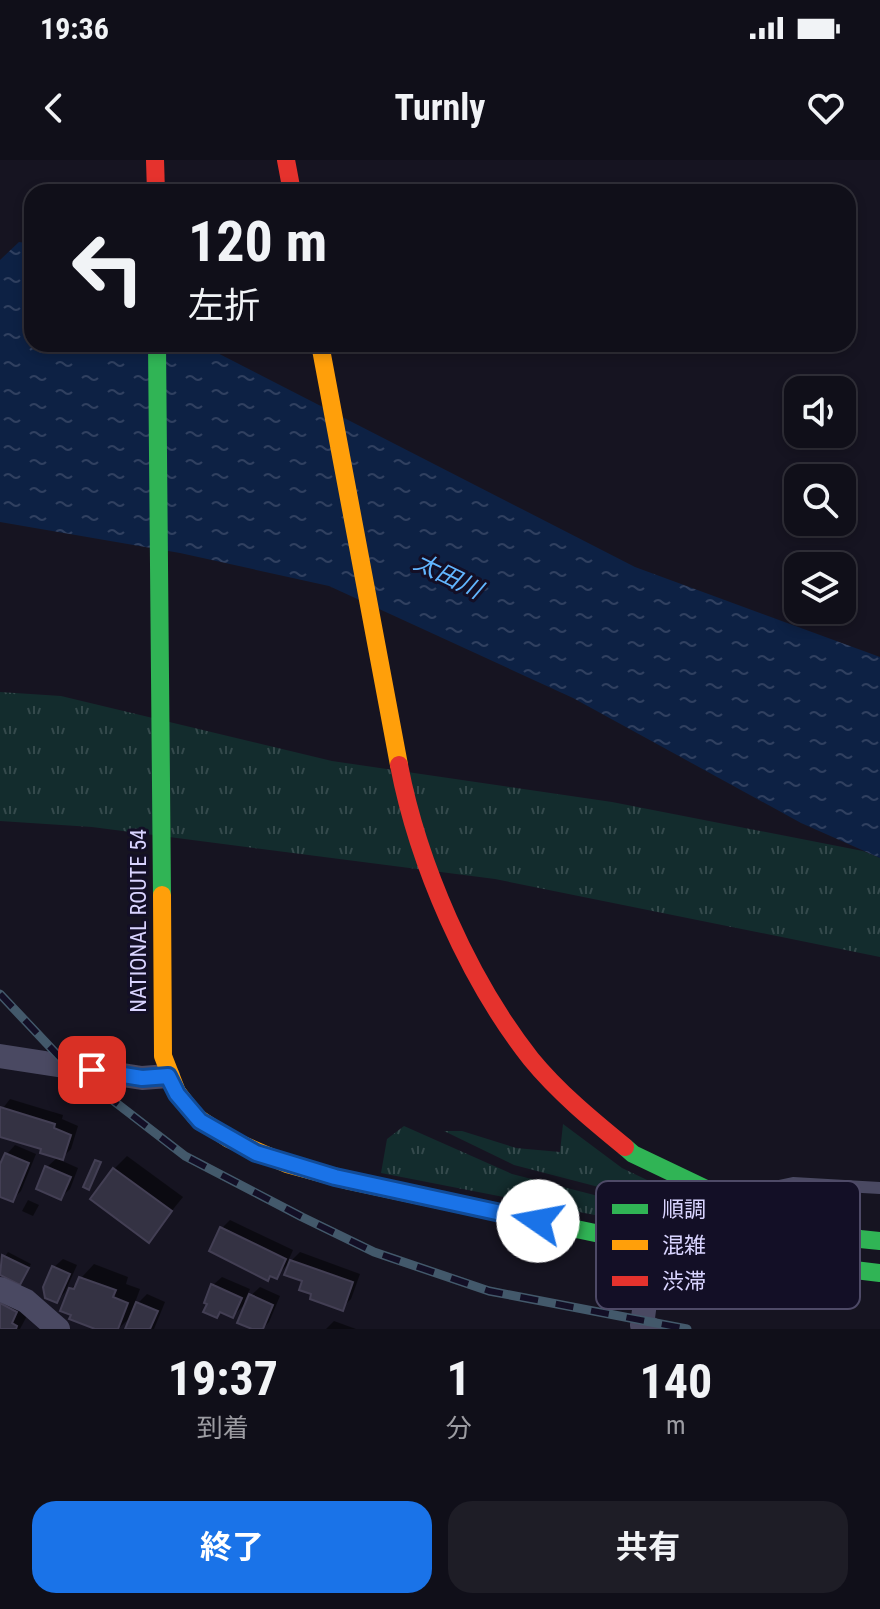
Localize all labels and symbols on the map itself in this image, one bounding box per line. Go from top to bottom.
water label: 太田川 [410,548,489,606]
street label: NATIONAL ROUTE 54 [126,829,151,1013]
pin [58,1036,126,1104]
position arrow [496,1179,580,1263]
legend [596,1181,860,1309]
text: 順調 [662,1197,706,1222]
text: 混雑 [662,1233,706,1258]
text: 渋滞 [662,1269,706,1294]

